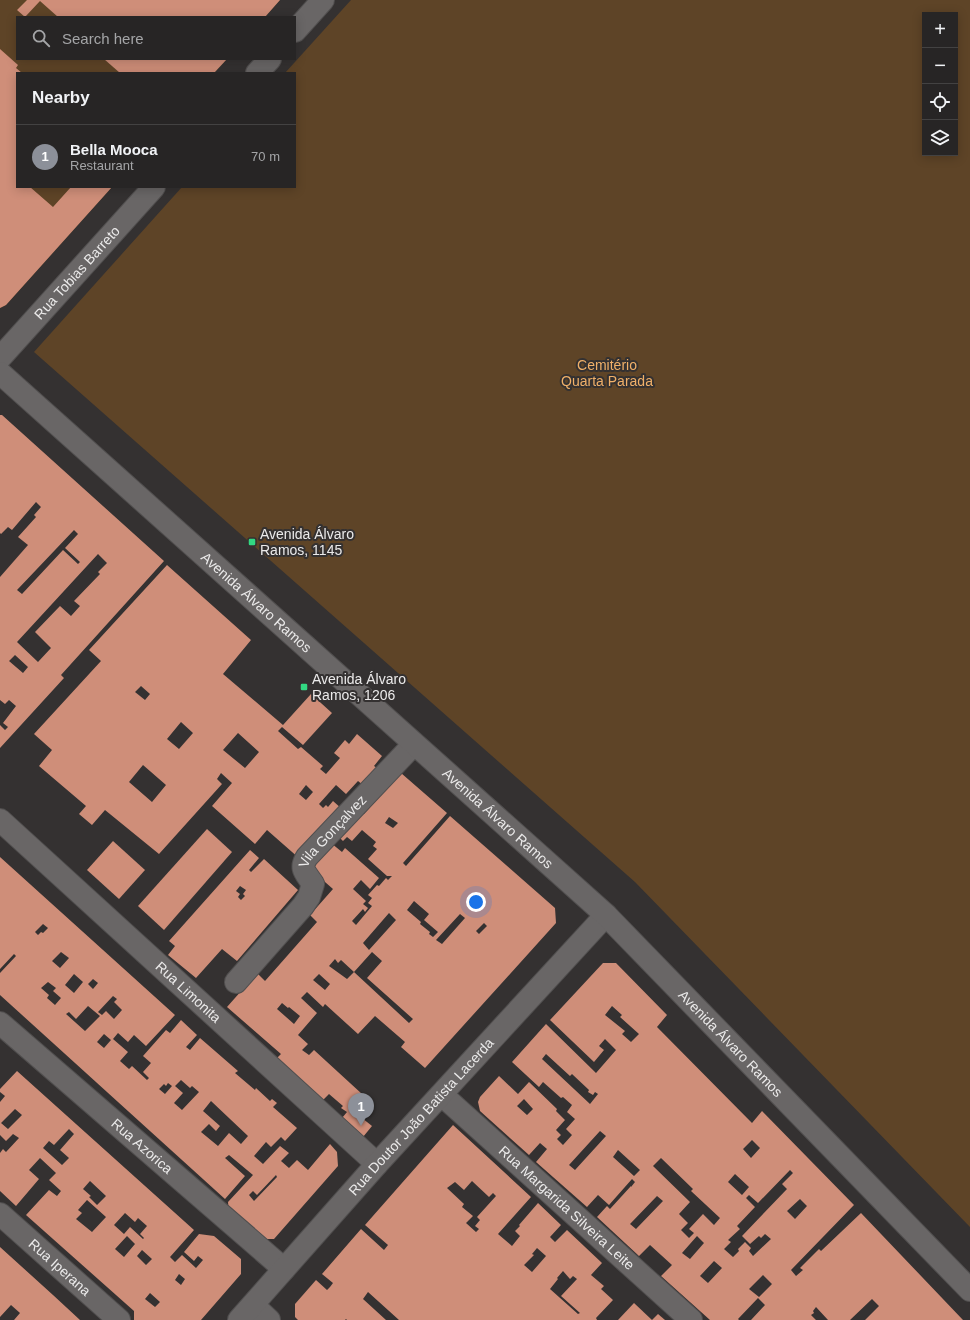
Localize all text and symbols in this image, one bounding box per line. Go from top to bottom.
map controls [922,12,958,156]
button: + [922,12,958,48]
search box [16,16,296,60]
icon: search [30,27,52,49]
text: Search here [62,30,144,47]
button: − [922,48,958,84]
button: locate [922,84,958,120]
text: Nearby [32,88,90,107]
button: layers [922,120,958,156]
text: Bella Mooca [70,141,158,158]
text: 1 [41,149,49,164]
text: 70 m [251,149,280,164]
text: Restaurant [70,158,134,173]
street label: Rua Tobias Barreto [31,223,123,322]
park label: Cemitério Quarta Parada [561,357,653,389]
place label: Avenida Álvaro Ramos, 1145 [260,526,354,558]
marker: Avenida Álvaro Ramos, 1145 [247,537,257,547]
street label: Avenida Álvaro Ramos [198,549,315,656]
place label: Avenida Álvaro Ramos, 1206 [312,671,406,703]
marker: Avenida Álvaro Ramos, 1206 [299,682,309,692]
street label: Avenida Álvaro Ramos [440,765,556,872]
street label: Vila Gonçalvez [295,792,369,869]
your location [466,892,486,912]
street label: Rua Limonita [152,958,224,1026]
street label: Avenida Álvaro Ramos [675,987,786,1100]
street label: Rua Doutor João Batista Lacerda [345,1035,497,1198]
pin: 1 [348,1093,374,1126]
street label: Rua Azorica [108,1115,176,1177]
street label: Rua Margarida Silveira Leite [496,1142,638,1273]
street label: Rua Iperana [26,1236,94,1299]

